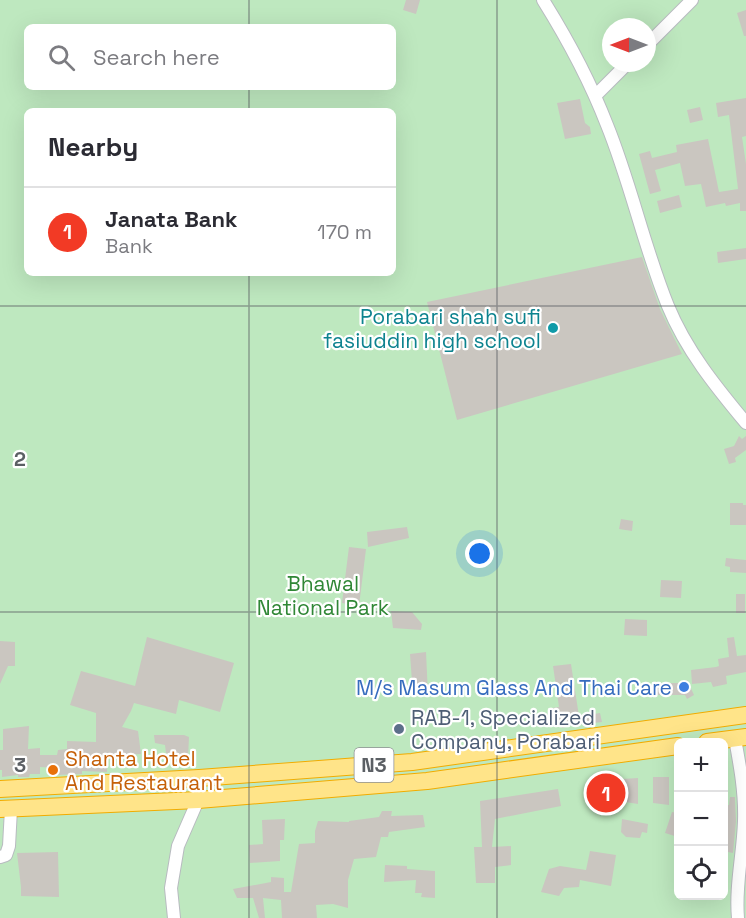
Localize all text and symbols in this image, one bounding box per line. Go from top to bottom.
north arrow [602,18,656,72]
search box [24,24,396,90]
icon: search [45,41,78,74]
text: Search here [93,43,220,71]
text: Nearby [48,130,138,164]
text: Janata Bank [105,205,238,233]
text: 1 [63,219,72,245]
text: 170 m [317,219,372,245]
text: Bank [105,233,153,259]
place label: Porabari shah sufi fasiuddin high school [323,303,541,354]
marker: Porabari shah sufi fasiuddin high school [546,321,560,335]
text: 2 [14,446,26,472]
your location [465,539,494,568]
park label: Bhawal National Park [257,570,389,621]
place label: M/s Masum Glass And Thai Care [356,674,672,701]
marker: M/s Masum Glass And Thai Care [677,680,691,694]
place label: RAB-1, Specialized Company, Porabari [411,704,600,755]
marker: RAB-1, Specialized Company, Porabari [392,722,406,736]
map controls [674,738,728,900]
button: + [674,738,728,792]
place label: Shanta Hotel And Restaurant [65,745,223,796]
road number: N3 [354,748,394,782]
text: 3 [14,752,26,778]
marker: Shanta Hotel And Restaurant [46,763,60,777]
pin: 1 [586,770,626,816]
button: − [674,792,728,846]
button: locate [674,846,728,900]

